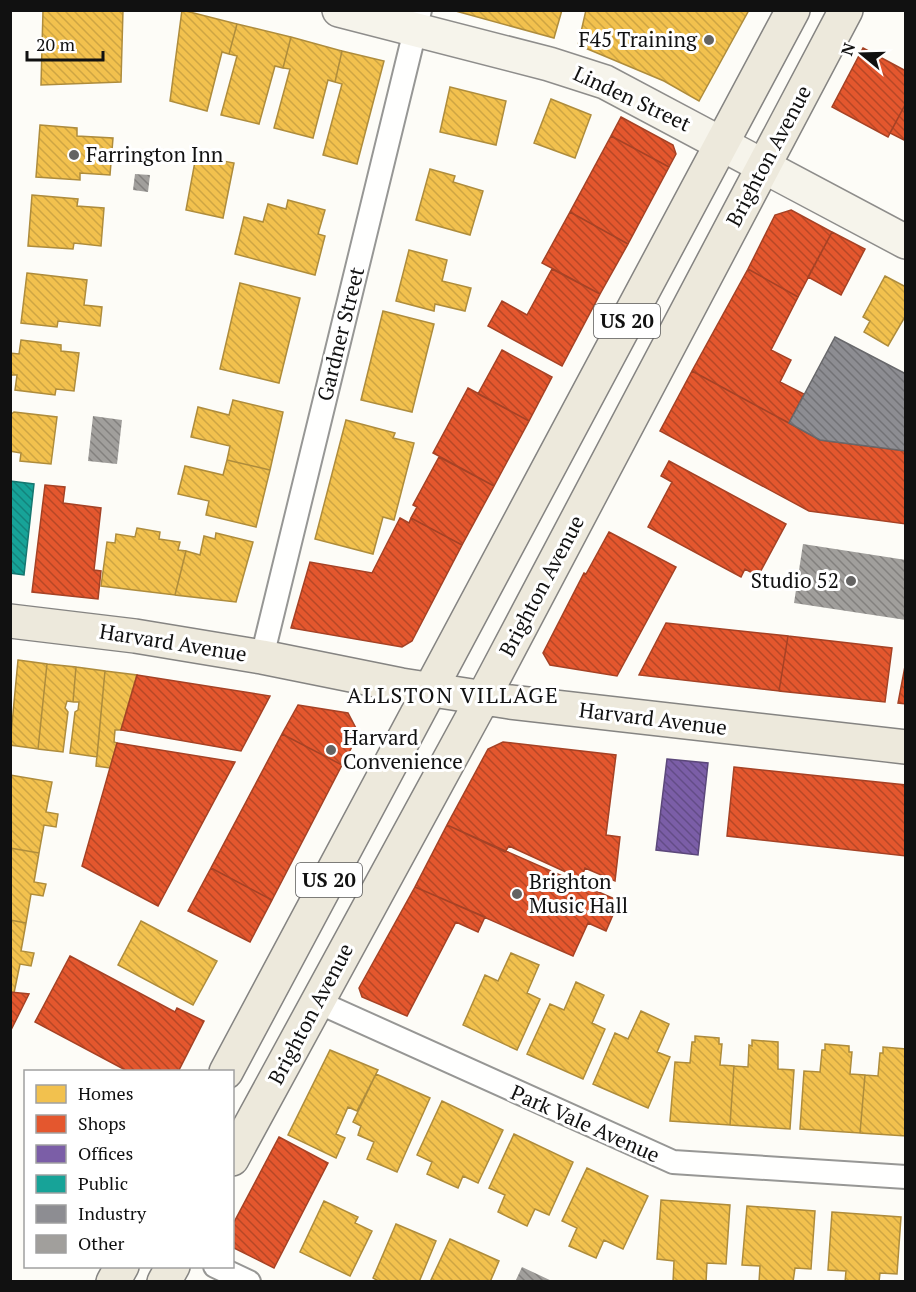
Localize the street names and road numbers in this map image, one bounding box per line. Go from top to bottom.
street label: Linden Street [569,59,696,138]
street label: Brighton Avenue [719,80,817,231]
street label: Gardner Street [310,264,370,404]
road number: US 20 [594,304,660,338]
street label: Brighton Avenue [492,510,590,661]
street label: Harvard Avenue [98,617,249,667]
street label: Harvard Avenue [578,695,729,741]
road number: US 20 [296,863,362,897]
street label: Brighton Avenue [261,938,359,1089]
street label: Park Vale Avenue [507,1078,664,1168]

